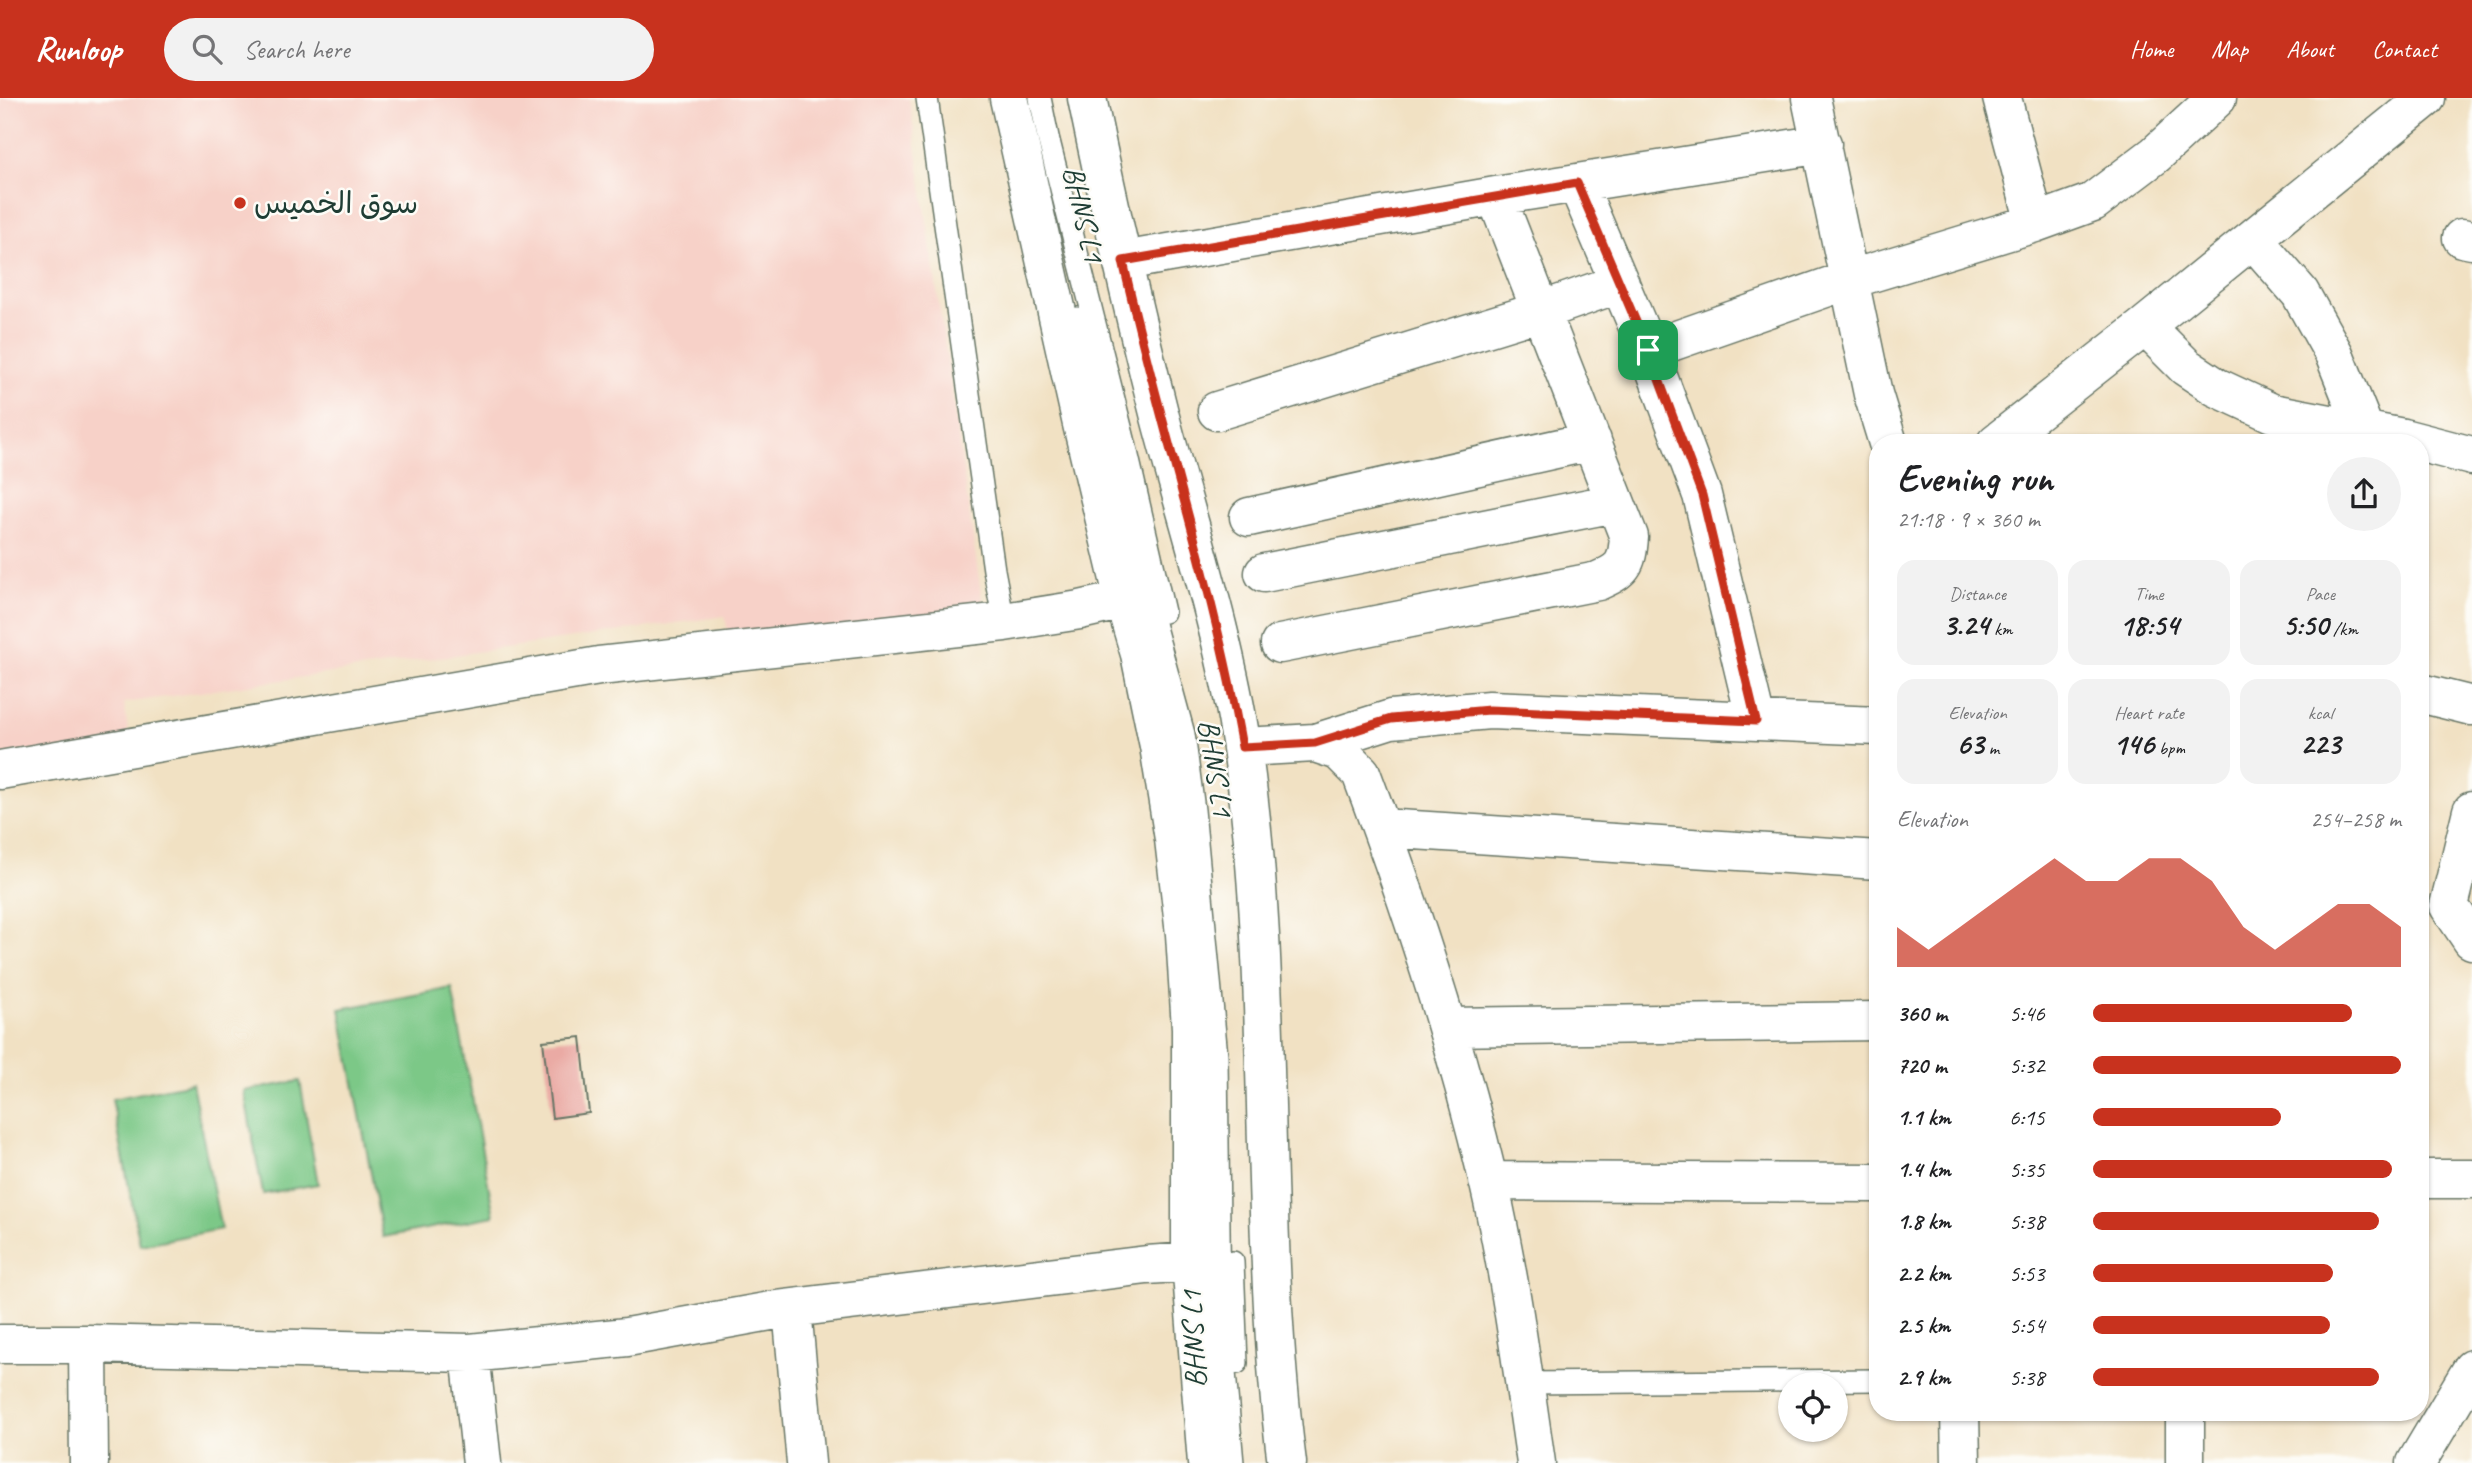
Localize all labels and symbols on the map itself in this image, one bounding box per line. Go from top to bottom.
street label: BHNS L1 [1055,162,1114,267]
place label: سوق الخميس [254,184,418,222]
marker: سوق الخميس [232,195,248,211]
pin [1618,320,1678,380]
street label: BHNS L1 [1190,717,1243,821]
street label: BHNS L1 [1171,1288,1215,1389]

